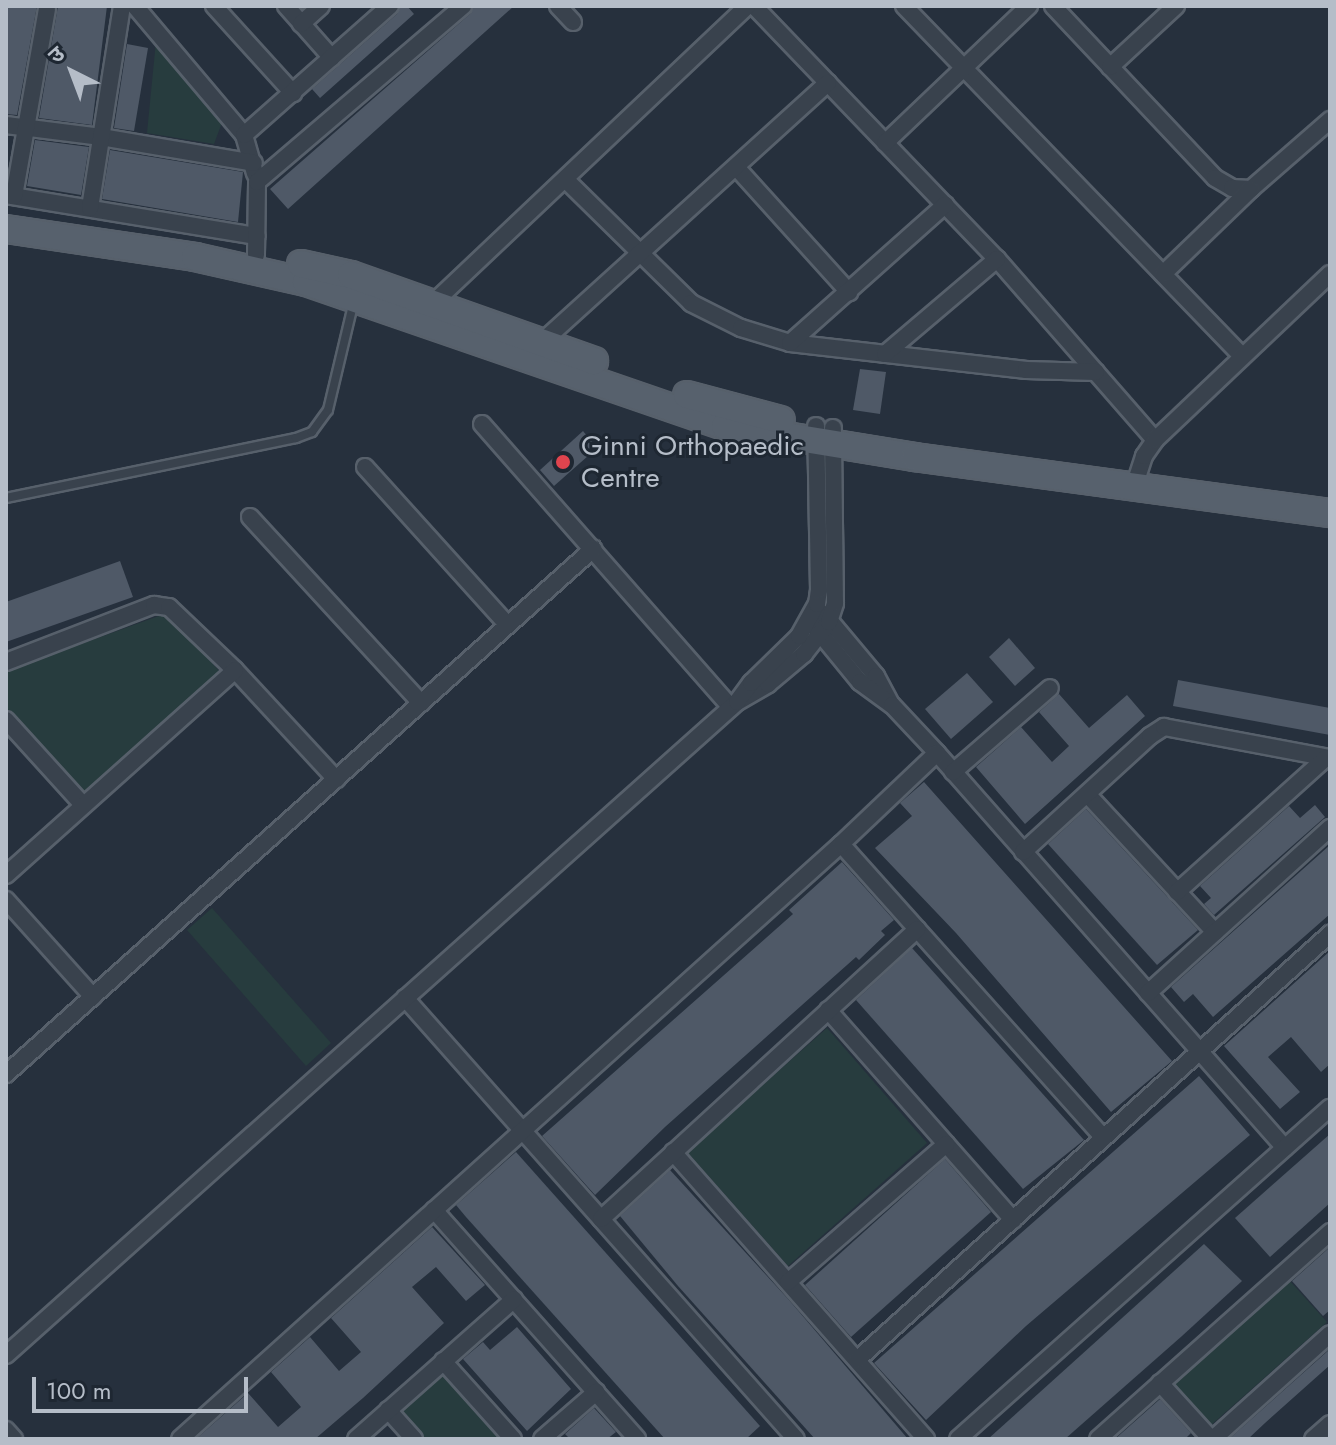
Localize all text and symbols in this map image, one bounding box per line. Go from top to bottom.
north arrow [32,32,112,112]
text: उ [40,38,71,70]
place label: Ginni Orthopaedic Centre [581,429,804,495]
marker: Ginni Orthopaedic Centre [552,451,574,473]
scale bar [36,1361,252,1411]
text: 100 m [46,1373,112,1408]

